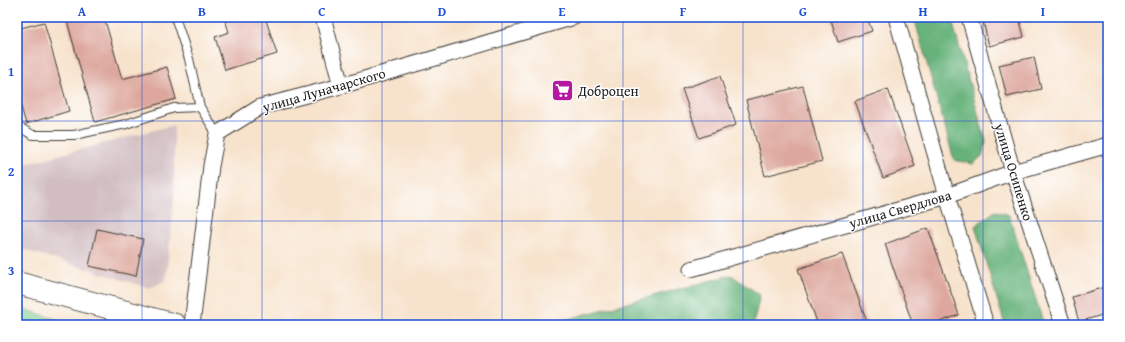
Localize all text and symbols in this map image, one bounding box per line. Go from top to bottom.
text: A [78,2,87,21]
text: B [198,2,206,21]
text: C [318,2,326,21]
text: D [438,2,446,21]
text: E [559,2,566,21]
text: F [680,2,687,21]
text: G [799,2,807,21]
text: H [918,2,928,21]
text: I [1041,2,1045,21]
text: 1 [8,62,14,81]
street label: улица Луначарского [259,63,388,117]
supermarket icon: Доброцен [550,78,576,104]
place label: Доброцен [577,81,639,101]
street label: улица Осипенко [989,120,1038,223]
text: 2 [8,162,15,181]
street label: улица Свердлова [846,185,954,233]
text: 3 [8,261,14,280]

